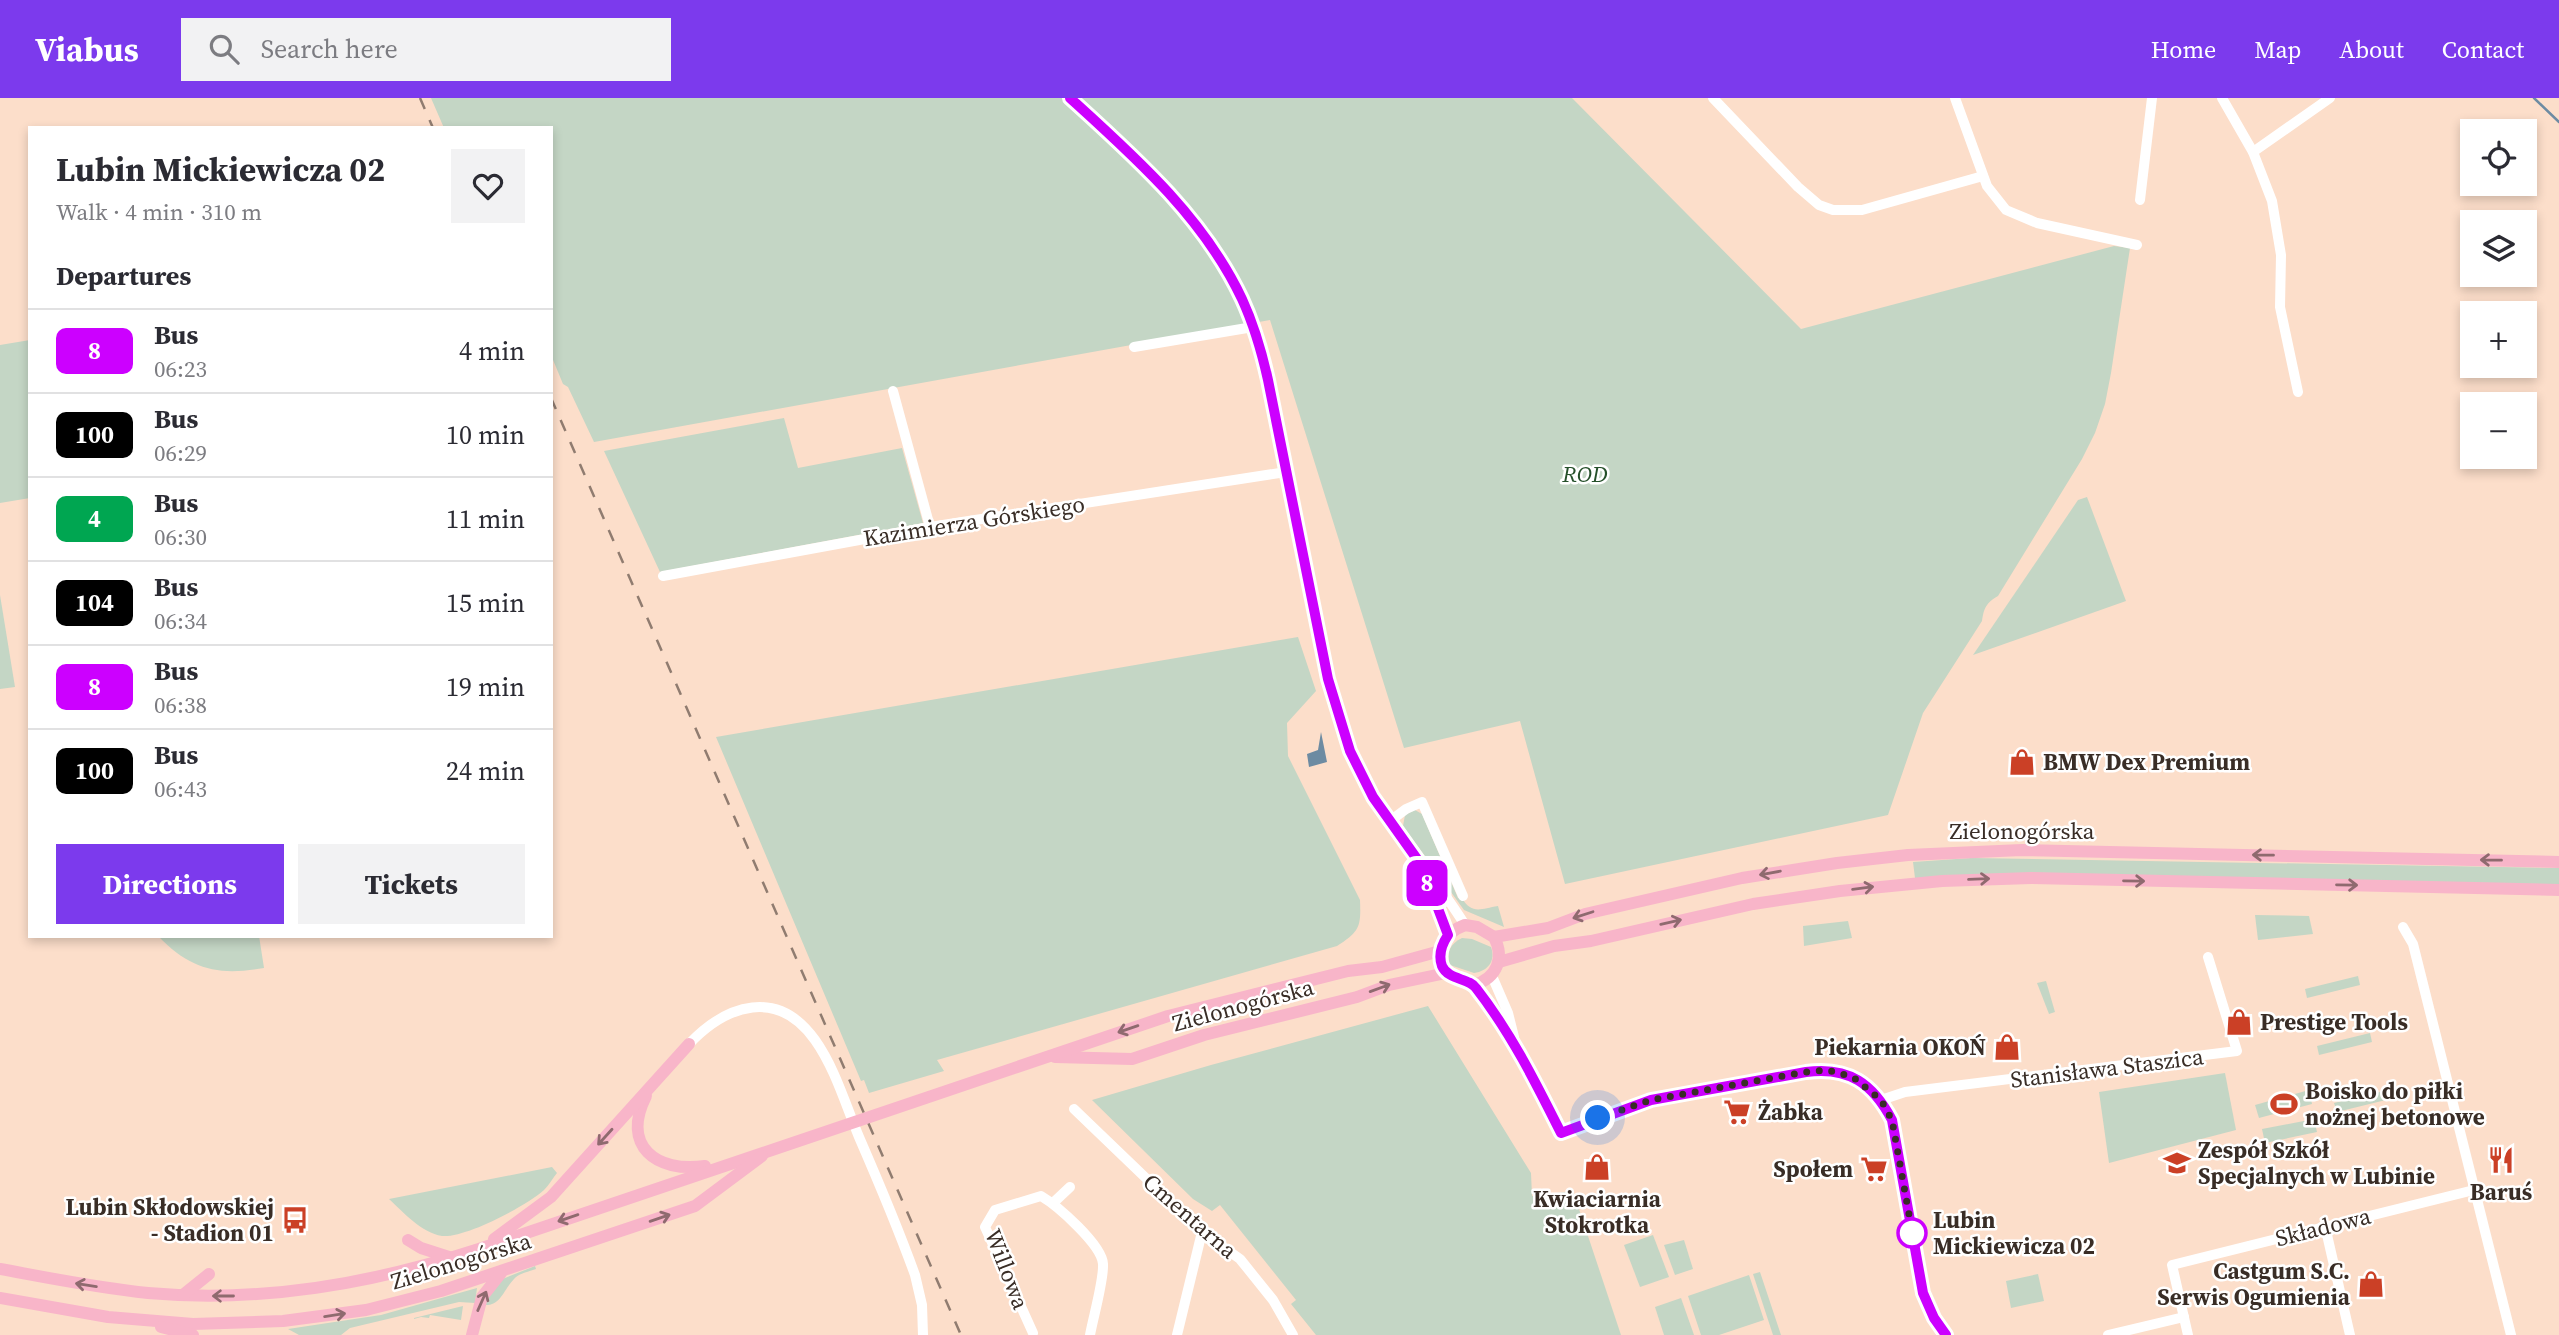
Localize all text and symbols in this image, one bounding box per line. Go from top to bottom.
search box [181,18,671,81]
text: Viabus [35,27,139,72]
icon: search [205,30,243,68]
text: Search here [261,31,398,67]
text: Home [2151,33,2216,66]
text: Map [2254,33,2301,66]
text: About [2339,33,2404,66]
text: Contact [2442,33,2524,66]
map controls [2460,119,2537,469]
button: locate [2460,119,2537,196]
text: Lubin Mickiewicza 02 [56,147,385,192]
button: heart [451,149,525,223]
text: Walk · 4 min · 310 m [56,196,262,228]
button: layers [2460,210,2537,287]
text: Departures [56,258,191,294]
button: + [2460,301,2537,378]
text: Bus [154,317,198,353]
text: 4 min [459,333,525,369]
text: 8 [88,334,101,367]
text: 06:23 [154,353,207,385]
button: − [2460,392,2537,469]
text: Bus [154,401,198,437]
text: 10 min [446,417,525,453]
text: 100 [75,418,114,451]
text: 06:29 [154,437,207,469]
park label: ROD [1561,458,1608,490]
text: Bus [154,485,198,521]
street label: Kazimierza Górskiego [861,488,1087,554]
text: 11 min [446,501,525,537]
text: 4 [88,502,101,535]
text: 06:30 [154,521,207,553]
text: Bus [154,569,198,605]
text: 15 min [446,585,525,621]
text: 104 [75,586,114,619]
text: 06:34 [154,605,207,637]
text: Bus [154,653,198,689]
text: 19 min [446,669,525,705]
text: 8 [88,670,101,703]
text: 06:38 [154,689,207,721]
text: Bus [154,737,198,773]
place label: BMW Dex Premium [2043,746,2250,778]
shop icon: BMW Dex Premium [2007,747,2037,777]
text: 24 min [446,753,525,789]
text: 100 [75,754,114,787]
text: 06:43 [154,773,207,805]
street label: Zielonogórska [1950,815,2095,847]
button: Directions [56,844,284,924]
button: Tickets [298,844,525,924]
one-way arrow [2252,848,2275,862]
one-way arrow [2480,853,2503,867]
line badge: 8 [1404,860,1450,906]
text: 8 [1420,866,1434,899]
one-way arrow [1759,867,1782,880]
one-way arrow [1967,873,1990,886]
one-way arrow [2122,874,2145,887]
one-way arrow [2335,879,2358,892]
one-way arrow [1851,881,1874,894]
one-way arrow [1572,909,1594,922]
one-way arrow [1659,915,1682,928]
street label: Zielonogórska [1169,971,1317,1039]
one-way arrow [1369,981,1391,994]
place label: Prestige Tools [2260,1006,2408,1038]
shop icon: Prestige Tools [2224,1007,2254,1037]
one-way arrow [1117,1024,1139,1036]
place label: Piekarnia OKOŃ [1814,1031,1986,1063]
shop icon: Piekarnia OKOŃ [1992,1032,2022,1062]
street label: Stanisława Staszica [2009,1040,2206,1096]
place label: Boisko do piłki nożnej betonowe [2305,1075,2485,1133]
sports icon: Boisko do piłki nożnej betonowe [2269,1089,2299,1119]
place label: Żabka [1758,1096,1824,1128]
supermarket icon: Żabka [1722,1097,1752,1127]
your location [1580,1100,1615,1135]
one-way arrow [597,1128,613,1146]
place label: Zespół Szkół Specjalnych w Lubinie [2198,1134,2435,1192]
restaurant icon: Baruś [2486,1145,2516,1175]
school or university icon: Zespół Szkół Specjalnych w Lubinie [2162,1148,2192,1178]
shop icon: Kwiaciarnia Stokrotka [1582,1152,1612,1182]
place label: Społem [1773,1153,1853,1185]
supermarket icon: Społem [1859,1154,1889,1184]
street label: Cmentarna [1136,1166,1244,1266]
place label: Baruś [2470,1176,2532,1208]
place label: Kwiaciarnia Stokrotka [1533,1183,1662,1241]
place label: Lubin Skłodowskiej - Stadion 01 [66,1191,274,1249]
street label: Składowa [2272,1200,2374,1254]
place label: Lubin Mickiewicza 02 [1933,1204,2095,1262]
bus stop icon: Lubin Skłodowskiej - Stadion 01 [280,1205,310,1235]
one-way arrow [649,1211,671,1223]
one-way arrow [558,1213,580,1225]
marker: Lubin Mickiewicza 02 [1897,1218,1927,1248]
street label: Zielonogórska [387,1224,535,1297]
street label: Willowa [977,1224,1037,1314]
place label: Castgum S.C. Serwis Ogumienia [2157,1255,2351,1313]
shop icon: Castgum S.C. Serwis Ogumienia [2356,1269,2386,1299]
one-way arrow [75,1278,98,1291]
one-way arrow [212,1289,235,1302]
one-way arrow [477,1290,490,1312]
one-way arrow [323,1308,346,1321]

